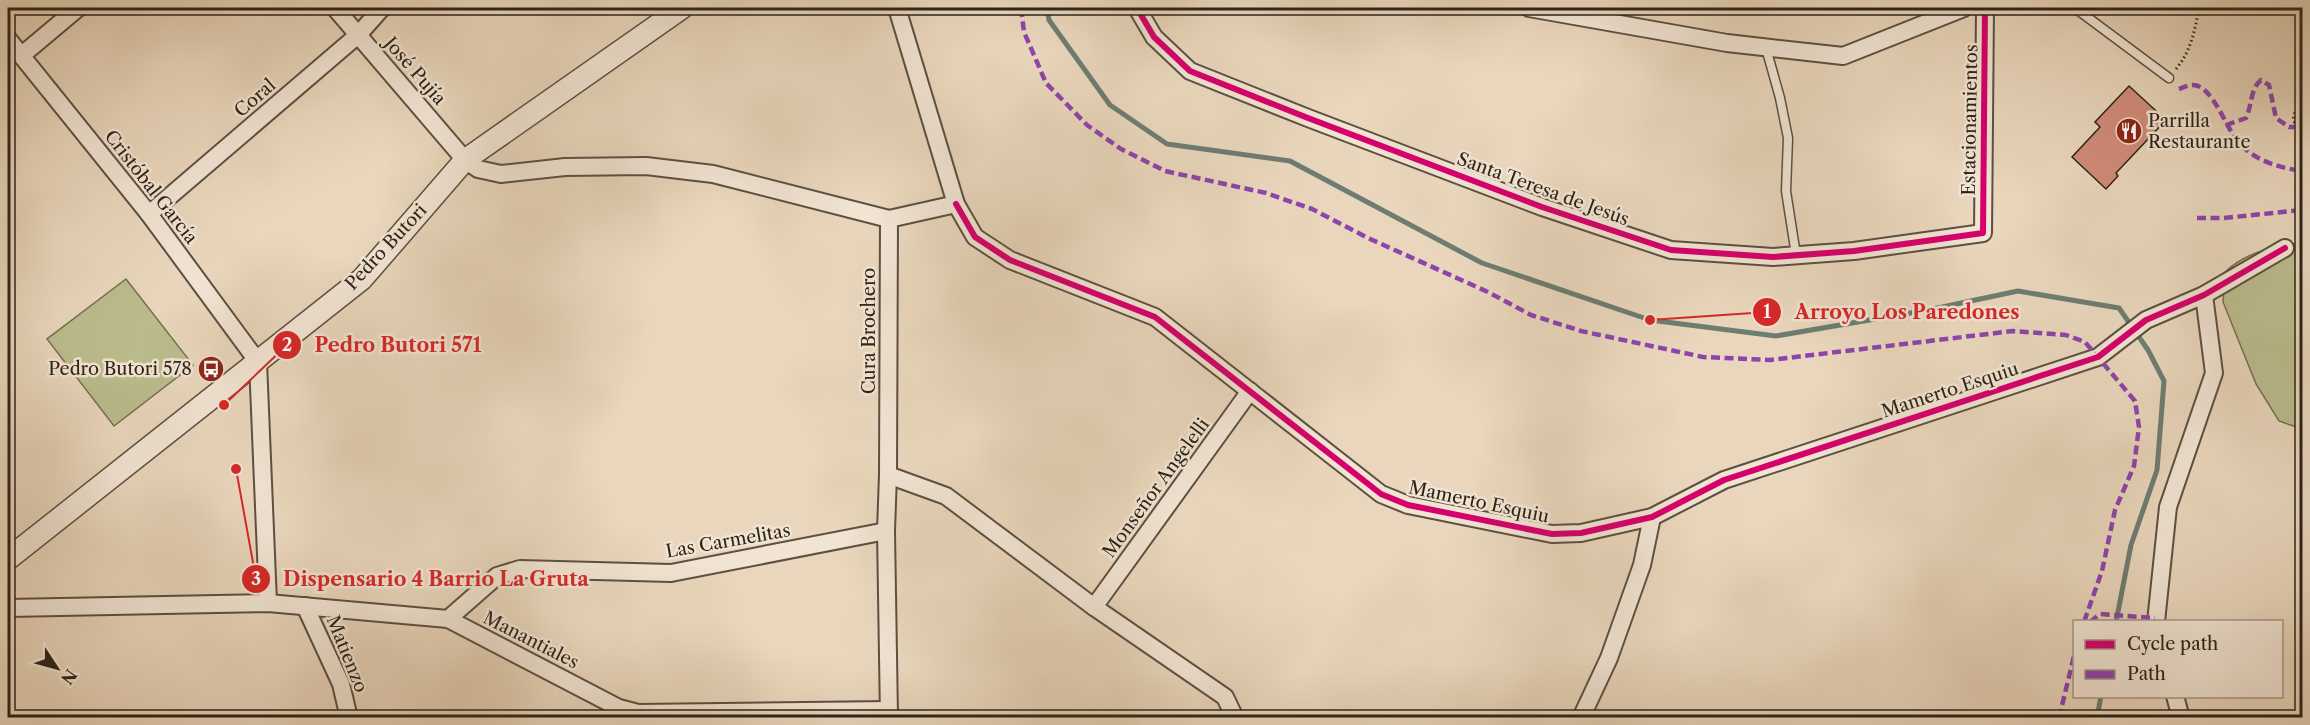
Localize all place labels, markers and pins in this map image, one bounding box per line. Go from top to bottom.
place label: Parrilla Restaurante [2148,110,2251,153]
restaurant icon: Parrilla Restaurante [2114,116,2144,146]
callout: Arroyo Los Paredones [1752,293,2031,331]
callout: Pedro Butori 571 [272,326,493,364]
bus stop icon: Pedro Butori 578 [196,354,226,384]
place label: Pedro Butori 578 [48,358,192,380]
callout: Dispensario 4 Barrio La Gruta [241,560,601,598]

